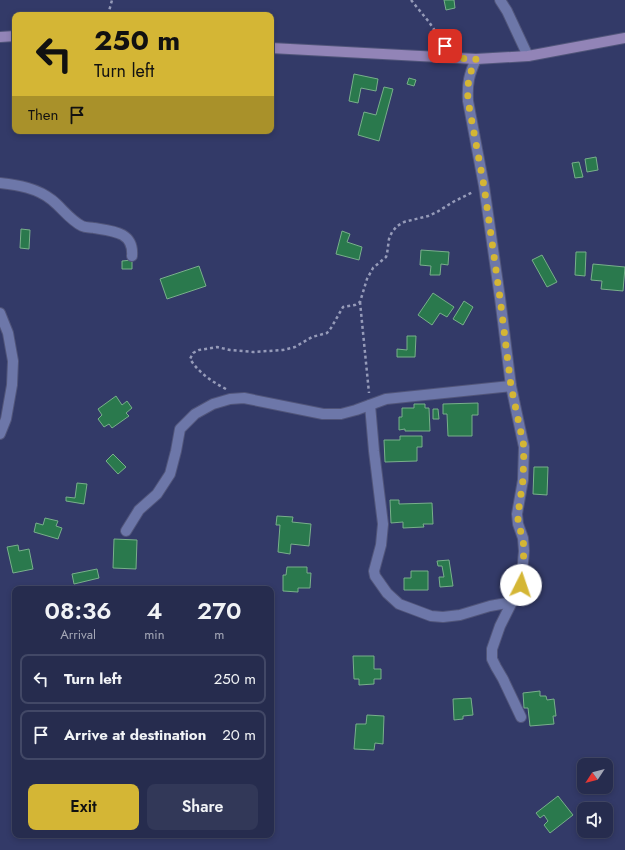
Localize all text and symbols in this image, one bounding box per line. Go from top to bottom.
text: 250 m [94,20,180,61]
icon: left [28,28,80,80]
pin [428,29,462,63]
icon: arrive [434,35,456,57]
text: Turn left [94,58,154,84]
text: Then [28,104,58,126]
icon: arrive [66,104,88,126]
position arrow [500,564,542,606]
text: 08:36 [45,593,112,628]
text: 4 [146,593,162,628]
text: 270 [197,593,241,628]
text: Arrival [60,625,96,644]
text: min [144,625,165,644]
text: m [214,625,224,644]
icon: left [30,668,52,690]
text: Turn left [64,668,122,690]
text: 250 m [214,668,256,690]
icon: arrive [30,724,52,746]
text: Arrive at destination [64,724,206,746]
text: 20 m [222,724,256,746]
north arrow [577,758,613,794]
map controls [577,758,613,838]
button: Exit [28,784,139,830]
button: Share [147,784,258,830]
button: sound [577,802,613,838]

